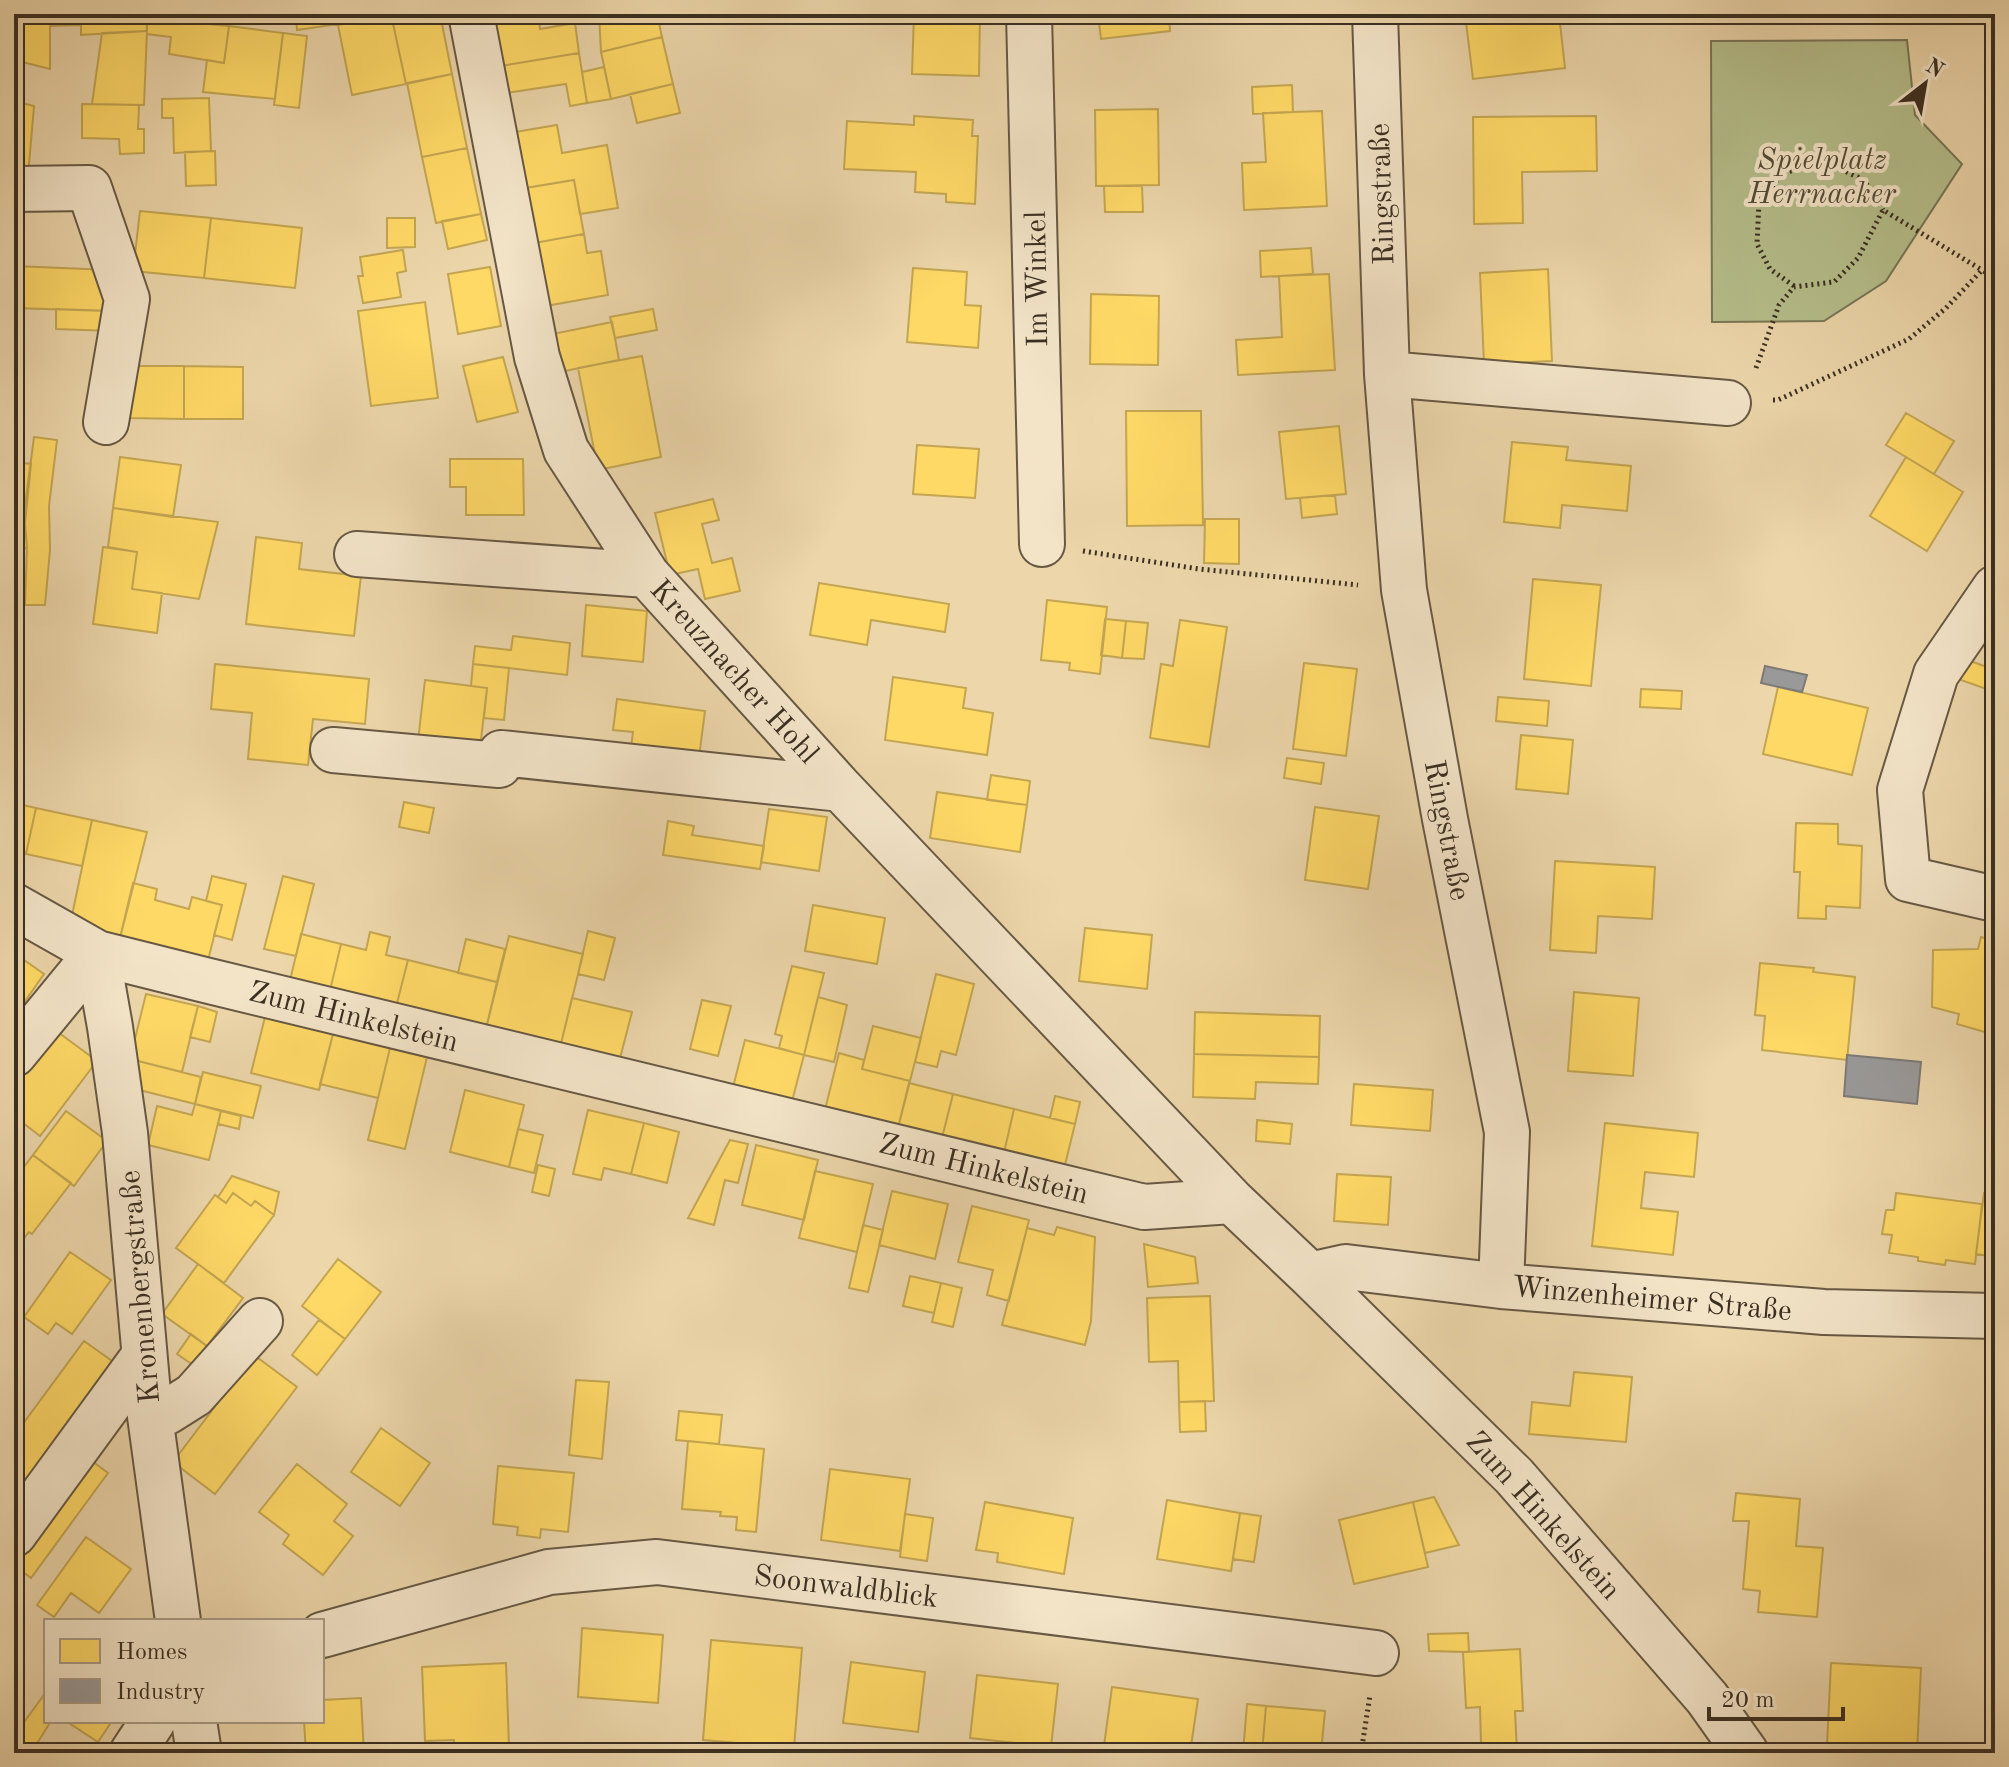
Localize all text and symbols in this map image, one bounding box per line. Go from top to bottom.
north arrow [1885,44,1965,124]
text: N [1921,55,1947,82]
street label: Ringstraße [1366,122,1400,266]
park label: Spielplatz Herrnacker [1747,146,1897,210]
street label: Im Winkel [1022,210,1054,347]
street label: Kreuznacher Hohl [643,575,824,770]
street label: Ringstraße [1418,758,1474,903]
street label: Zum Hinkelstein [246,977,461,1058]
street label: Zum Hinkelstein [876,1129,1091,1210]
street label: Kronenbergstraße [116,1169,166,1405]
street label: Winzenheimer Straße [1511,1273,1793,1327]
street label: Zum Hinkelstein [1459,1426,1626,1606]
street label: Soonwaldblick [752,1562,940,1614]
legend [44,1619,324,1723]
text: Homes [116,1641,187,1665]
scale bar [1709,1671,1843,1721]
text: Industry [116,1681,205,1705]
text: 20 m [1721,1689,1775,1713]

